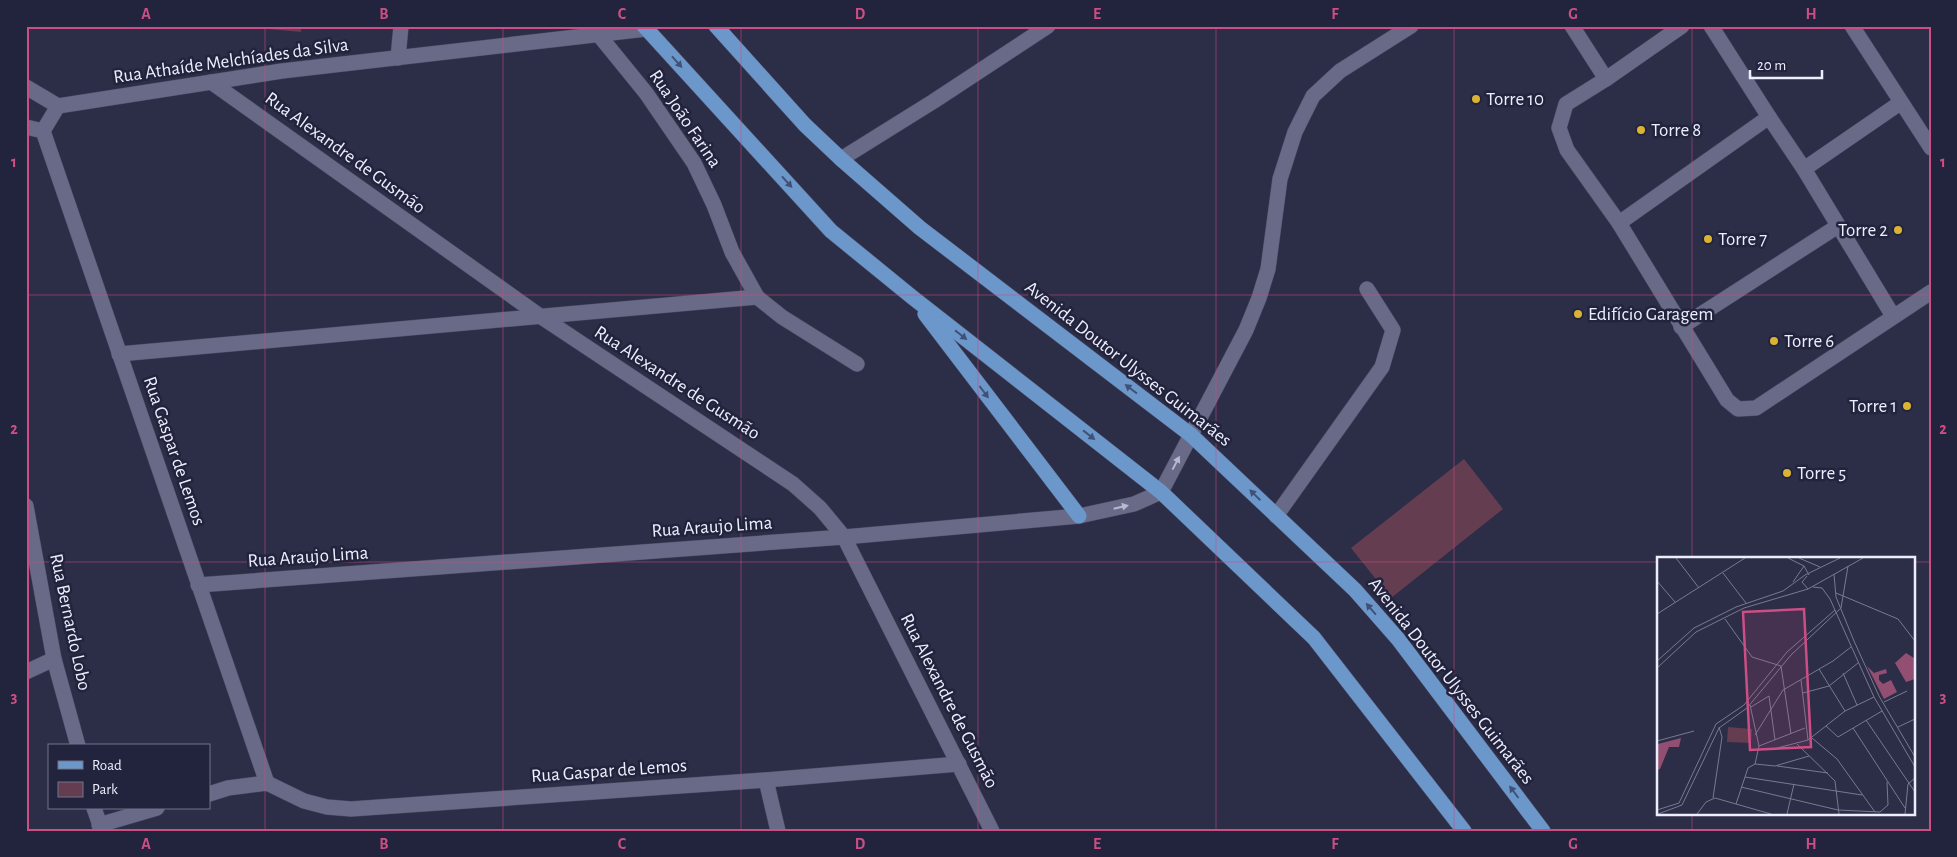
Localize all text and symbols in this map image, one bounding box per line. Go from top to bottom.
text: A [141,6,151,22]
text: B [379,6,389,22]
text: C [618,6,627,22]
text: D [855,6,866,22]
text: E [1093,6,1101,22]
text: F [1331,6,1339,22]
text: G [1568,6,1578,22]
text: H [1805,6,1817,22]
street label: Rua Athaíde Melchíades da Silva [112,35,350,87]
scale bar [1750,48,1822,80]
one-way arrow [671,56,683,68]
text: 20 m [1757,58,1786,73]
street label: Rua João Farina [645,67,725,172]
street label: Rua Alexandre de Gusmão [261,89,429,217]
place label: Torre 10 [1486,90,1544,109]
marker: Torre 10 [1470,93,1482,105]
place label: Torre 8 [1651,121,1701,140]
marker: Torre 8 [1635,124,1647,136]
text: 1 [11,154,17,170]
text: 1 [1940,154,1946,170]
one-way arrow [781,176,792,189]
place label: Torre 2 [1838,221,1888,240]
marker: Torre 2 [1892,224,1904,236]
place label: Torre 7 [1718,230,1767,249]
marker: Torre 7 [1702,233,1714,245]
street label: Avenida Doutor Ulysses Guimarães [1021,278,1235,450]
place label: Edifício Garagem [1588,305,1714,324]
marker: Edifício Garagem [1572,308,1584,320]
street label: Rua Alexandre de Gusmão [591,322,763,444]
one-way arrow [954,330,967,341]
place label: Torre 6 [1784,332,1834,351]
marker: Torre 6 [1768,335,1780,347]
street label: Rua Gaspar de Lemos [140,374,208,528]
one-way arrow [1125,384,1138,395]
one-way arrow [979,385,989,399]
place label: Torre 1 [1849,397,1897,416]
marker: Torre 1 [1901,400,1913,412]
text: 2 [10,421,18,437]
text: 2 [1939,421,1947,437]
one-way arrow [1082,430,1095,441]
one-way arrow [1172,456,1180,471]
place label: Torre 5 [1797,464,1846,483]
marker: Torre 5 [1781,467,1793,479]
one-way arrow [1249,489,1261,501]
one-way arrow [1113,503,1128,511]
street label: Rua Araujo Lima [651,513,773,541]
street label: Rua Araujo Lima [247,543,369,571]
street label: Rua Bernardo Lobo [46,552,94,692]
inset map [1657,557,1914,814]
street label: Avenida Doutor Ulysses Guimarães [1365,574,1537,788]
one-way arrow [1365,602,1376,615]
street label: Rua Alexandre de Gusmão [897,611,1001,791]
text: 3 [11,689,18,705]
text: 3 [1940,689,1947,705]
legend [48,744,210,810]
street label: Rua Gaspar de Lemos [531,756,687,786]
text: Road [92,758,122,773]
text: Park [92,782,118,797]
one-way arrow [1508,786,1519,799]
text: A [141,836,151,852]
text: B [379,836,389,852]
text: C [618,836,627,852]
text: D [855,836,866,852]
text: E [1093,836,1101,852]
text: F [1331,836,1339,852]
text: G [1568,836,1578,852]
text: H [1805,836,1817,852]

